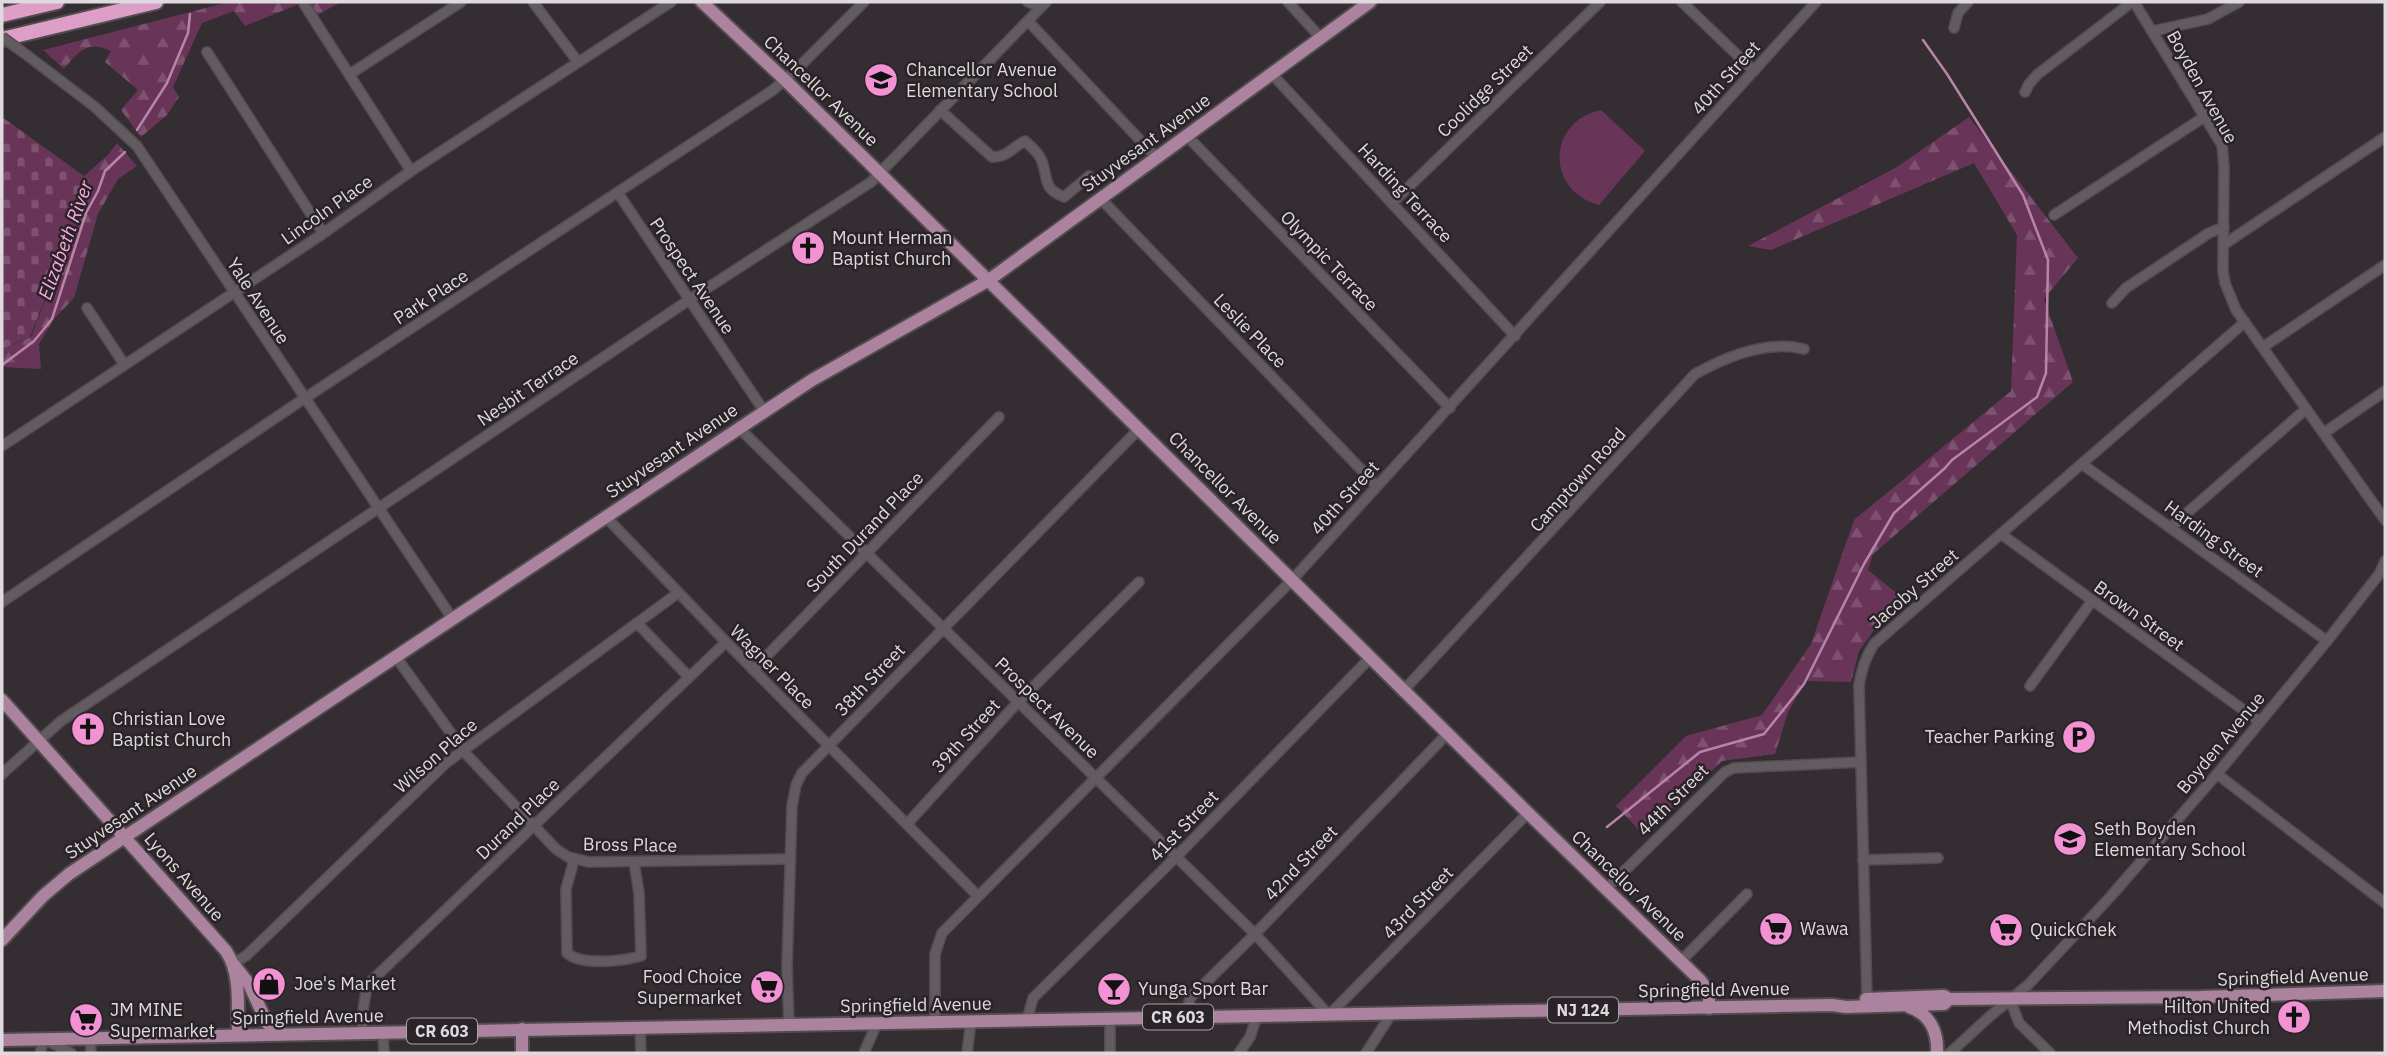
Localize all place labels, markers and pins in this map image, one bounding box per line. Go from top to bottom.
place label: Chancellor Avenue Elementary School [906,58,1058,102]
school or university icon: Chancellor Avenue Elementary School [862,61,900,99]
place label: Mount Herman Baptist Church [832,226,952,270]
church icon: Mount Herman Baptist Church [789,229,827,267]
place label: Christian Love Baptist Church [112,707,231,751]
church icon: Christian Love Baptist Church [69,710,107,748]
parking icon: Teacher Parking [2060,718,2098,756]
place label: Teacher Parking [1925,725,2054,748]
place label: Seth Boyden Elementary School [2094,817,2246,861]
school or university icon: Seth Boyden Elementary School [2051,820,2089,858]
supermarket icon: Wawa [1757,910,1795,948]
supermarket icon: QuickChek [1987,911,2025,949]
place label: Wawa [1800,917,1849,940]
place label: QuickChek [2030,918,2117,941]
shop icon: Joe's Market [250,965,288,1003]
place label: Food Choice Supermarket [637,965,742,1009]
supermarket icon: Food Choice Supermarket [748,968,786,1006]
bar icon: Yunga Sport Bar [1095,970,1133,1008]
place label: Joe's Market [294,972,396,995]
place label: Yunga Sport Bar [1138,977,1268,1000]
place label: Hilton United Methodist Church [2127,995,2270,1039]
place label: JM MINE Supermarket [110,998,215,1042]
church icon: Hilton United Methodist Church [2275,998,2313,1036]
supermarket icon: JM MINE Supermarket [67,1001,105,1039]

